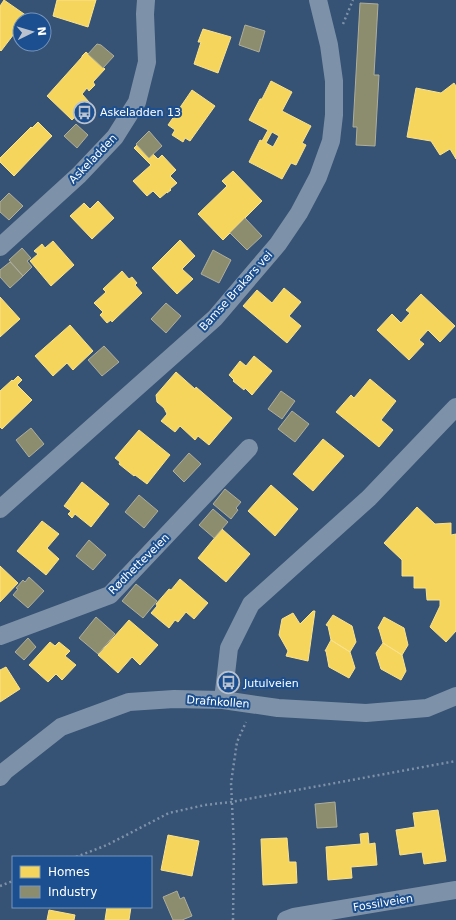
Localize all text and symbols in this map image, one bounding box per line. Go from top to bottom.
north arrow [12,12,52,52]
text: N [35,26,48,36]
bus stop icon: Askeladden 13 [72,99,98,125]
place label: Askeladden 13 [100,106,181,119]
street label: Askeladden [66,132,120,186]
street label: Bamse Brakars vei [197,248,275,334]
street label: Rødhetteveien [106,531,172,597]
bus stop icon: Jutulveien [215,670,241,696]
place label: Jutulveien [243,677,299,690]
street label: Drafnkollen [186,693,250,711]
legend [12,856,152,908]
text: Homes [48,865,90,879]
text: Industry [48,885,97,899]
street label: Fossilveien [352,892,414,914]

